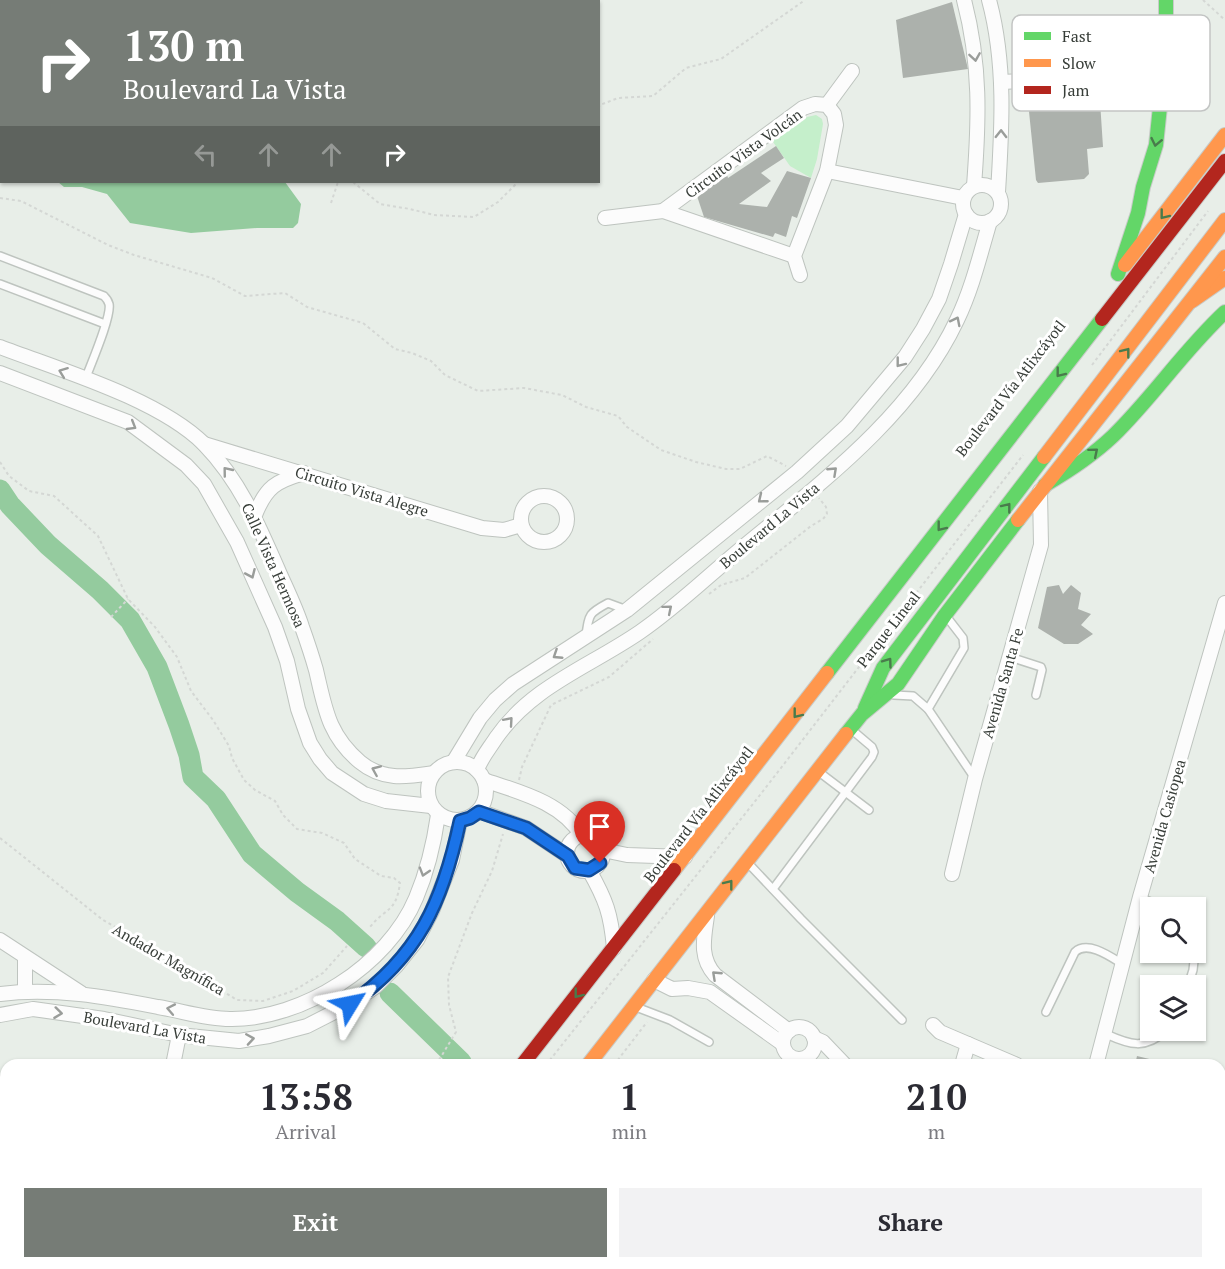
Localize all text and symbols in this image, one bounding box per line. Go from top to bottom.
legend [1012,15,1210,111]
text: 130 m [123,17,244,73]
icon: right [24,24,102,102]
text: Fast [1062,25,1092,47]
one-way arrow [968,52,981,62]
text: Slow [1062,52,1096,74]
text: Boulevard La Vista [123,71,347,107]
text: Jam [1062,79,1090,101]
street label: Circuito Vista Volcán [681,104,806,202]
one-way arrow [995,129,1007,138]
one-way arrow [1150,136,1163,146]
icon: left [189,138,222,171]
icon: ahead [252,138,285,171]
icon: ahead [315,138,348,171]
icon: right [378,138,411,171]
one-way arrow [1160,208,1171,219]
street label: Boulevard Vía Atlixcáyotl [951,316,1069,460]
one-way arrow [949,317,960,327]
one-way arrow [1118,348,1129,359]
one-way arrow [897,356,908,367]
one-way arrow [59,366,69,379]
one-way arrow [1057,366,1068,377]
one-way arrow [126,418,136,430]
one-way arrow [1087,449,1098,460]
street label: Circuito Vista Alegre [293,461,431,521]
one-way arrow [223,467,234,478]
one-way arrow [826,467,837,478]
street label: Boulevard La Vista [715,477,823,573]
one-way arrow [758,492,769,503]
street label: Calle Vista Hermosa [237,499,311,631]
one-way arrow [999,502,1010,513]
one-way arrow [938,520,949,531]
one-way arrow [244,568,256,579]
street label: Parque Lineal [852,587,924,671]
one-way arrow [661,605,672,616]
street label: Avenida Santa Fe [977,625,1027,741]
one-way arrow [553,648,563,660]
one-way arrow [881,657,892,668]
one-way arrow [793,707,804,718]
one-way arrow [502,717,513,728]
street label: Boulevard Vía Atlixcáyotl [639,742,757,886]
street label: Avenida Casiopea [1138,757,1190,875]
one-way arrow [372,765,383,777]
pin [574,801,625,863]
icon: arrive [583,810,616,843]
one-way arrow [419,866,431,877]
one-way arrow [721,880,732,891]
map controls [1140,897,1206,1041]
button: search [1140,897,1206,963]
street label: Andador Magnífica [109,919,229,1000]
one-way arrow [712,971,723,982]
position arrow [318,972,382,1036]
button: layers [1140,975,1206,1041]
one-way arrow [574,987,585,998]
one-way arrow [166,1003,176,1016]
one-way arrow [53,1006,62,1018]
street label: Boulevard La Vista [82,1006,208,1048]
one-way arrow [245,1034,255,1046]
text: 13:58 [259,1073,353,1120]
text: 1 [619,1073,640,1120]
text: 210 [906,1073,967,1120]
text: Arrival [275,1118,337,1145]
text: min [612,1118,647,1145]
text: m [928,1118,945,1145]
button: Exit [24,1188,607,1257]
button: Share [619,1188,1202,1257]

